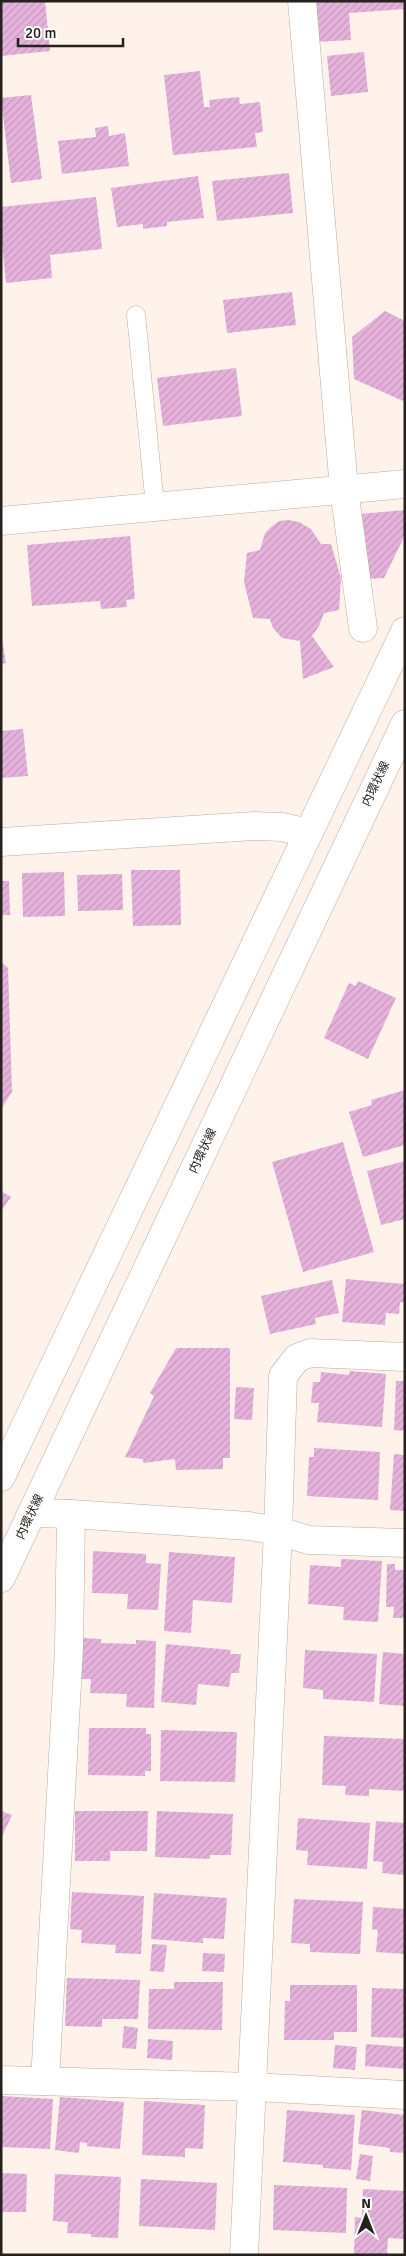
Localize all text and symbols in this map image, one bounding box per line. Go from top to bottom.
scale bar [18,15,122,47]
text: 20 m [25,24,56,42]
street label: 内環状線 [359,759,393,809]
street label: 内環状線 [186,1126,220,1176]
street label: 内環状線 [13,1492,47,1542]
north arrow [341,2191,391,2241]
text: N [361,2195,371,2212]

